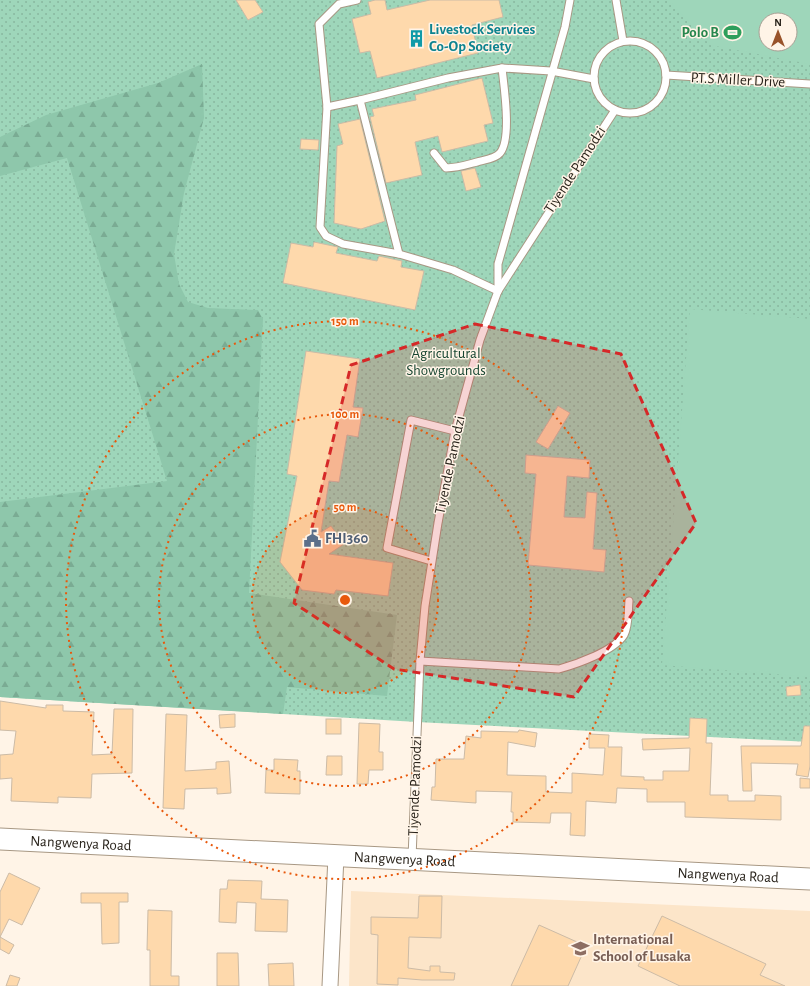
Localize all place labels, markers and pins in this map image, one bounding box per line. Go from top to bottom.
place label: Livestock Services Co-Op Society [429,22,536,54]
sports icon: Polo B [722,22,742,42]
place label: Polo B [681,25,719,40]
building icon: Livestock Services Co-Op Society [406,28,426,48]
public building icon: FHI360 [302,528,322,548]
place label: FHI360 [325,531,368,546]
centre of rings [338,593,352,607]
place label: International School of Lusaka [593,932,691,964]
school or university icon: International School of Lusaka [570,938,590,958]

